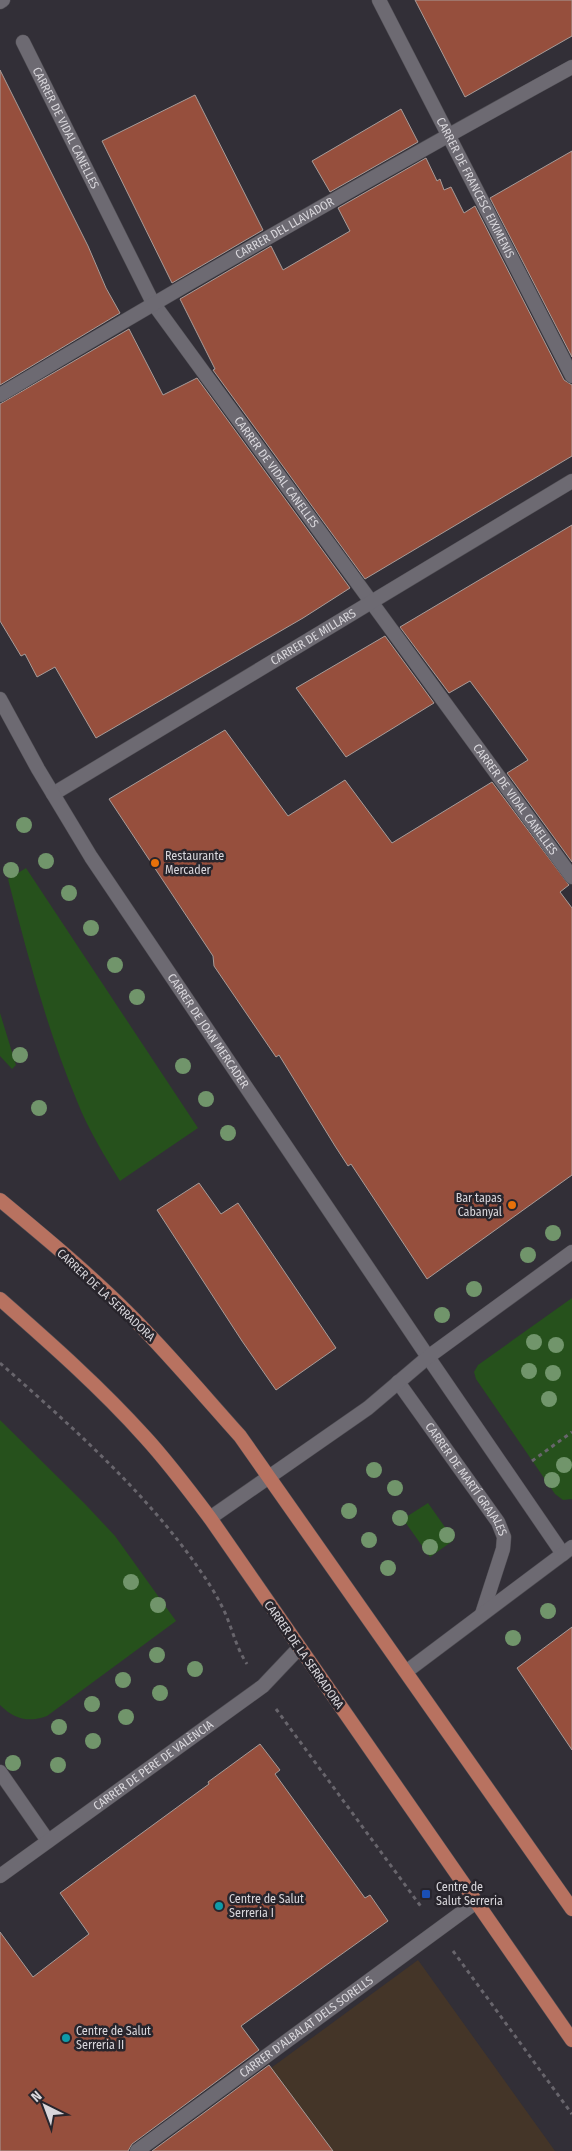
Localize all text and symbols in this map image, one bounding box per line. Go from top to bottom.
street label: CARRER DE VIDAL CANELLES [30,65,102,191]
street label: CARRER DE FRANCESC EIXIMENIS [433,115,517,260]
street label: CARRER DEL LLAVADOR [233,194,337,262]
street label: CARRER DE VIDAL CANELLES [231,414,322,530]
street label: CARRER DE MILLARS [268,606,359,668]
street label: CARRER DE VIDAL CANELLES [470,741,560,858]
place label: Restaurante Mercader [165,849,224,877]
marker: Restaurante Mercader [149,857,161,869]
street label: CARRER DE JOAN MERCADER [165,971,252,1091]
place label: Bar tapas Cabanyal [456,1191,502,1219]
marker: Bar tapas Cabanyal [506,1199,518,1211]
street label: CARRER DE LA SERRADORA [54,1246,158,1344]
street label: CARRER DE MARTÍ GRAJALES [422,1420,510,1538]
street label: CARRER DE LA SERRADORA [261,1598,347,1712]
street label: CARRER DE PERE DE VALÈNCIA [91,1717,216,1813]
place label: Centre de Salut Serreria [436,1880,503,1908]
marker: Centre de Salut Serreria [420,1888,432,1900]
place label: Centre de Salut Serreria I [229,1892,304,1920]
marker: Centre de Salut Serreria I [213,1900,225,1912]
street label: CARRER D'ALBALAT DELS SORELLS [237,1973,376,2080]
place label: Centre de Salut Serreria II [76,2024,151,2052]
marker: Centre de Salut Serreria II [60,2032,72,2044]
north arrow [20,2081,70,2131]
text: N [28,2088,45,2106]

